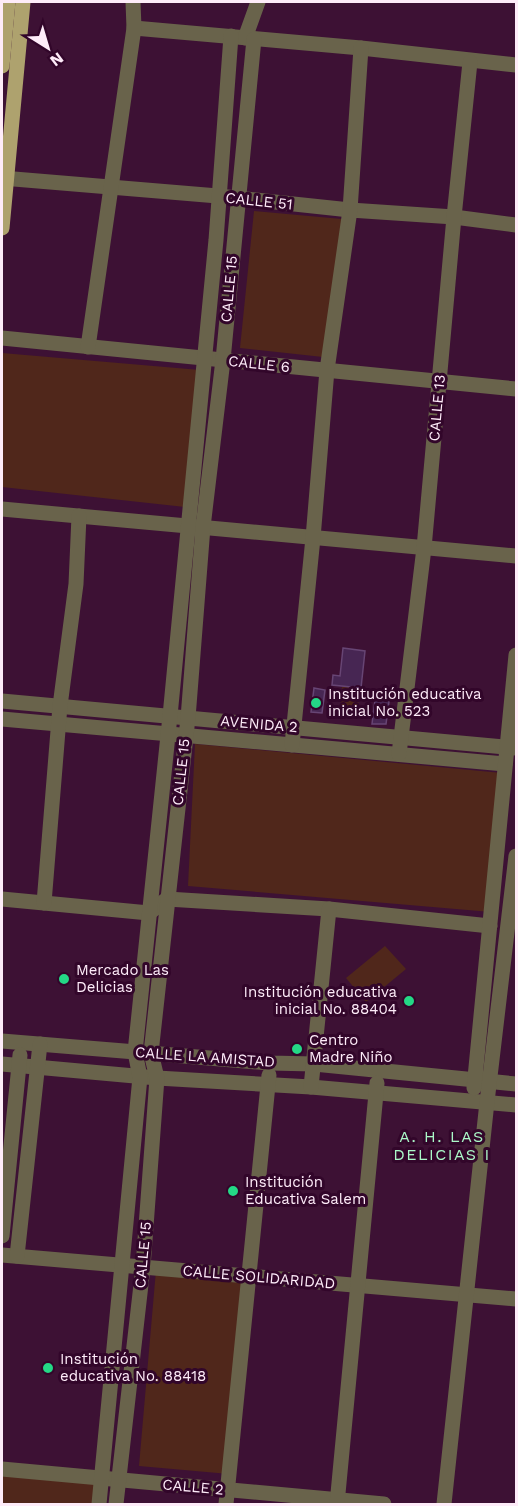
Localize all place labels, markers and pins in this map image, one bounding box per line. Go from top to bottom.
place label: Institución educativa inicial No. 523 [328,685,482,720]
marker: Institución educativa inicial No. 523 [309,696,323,710]
place label: Mercado Las Delicias [76,961,169,996]
marker: Mercado Las Delicias [57,972,71,986]
place label: Institución educativa inicial No. 88404 [244,983,398,1018]
marker: Institución educativa inicial No. 88404 [402,994,416,1008]
place label: Centro Madre Niño [309,1031,393,1066]
marker: Centro Madre Niño [290,1042,304,1056]
place label: Institución Educativa Salem [245,1173,366,1208]
marker: Institución Educativa Salem [226,1184,240,1198]
place label: Institución educativa No. 88418 [60,1350,206,1385]
marker: Institución educativa No. 88418 [41,1361,55,1375]

